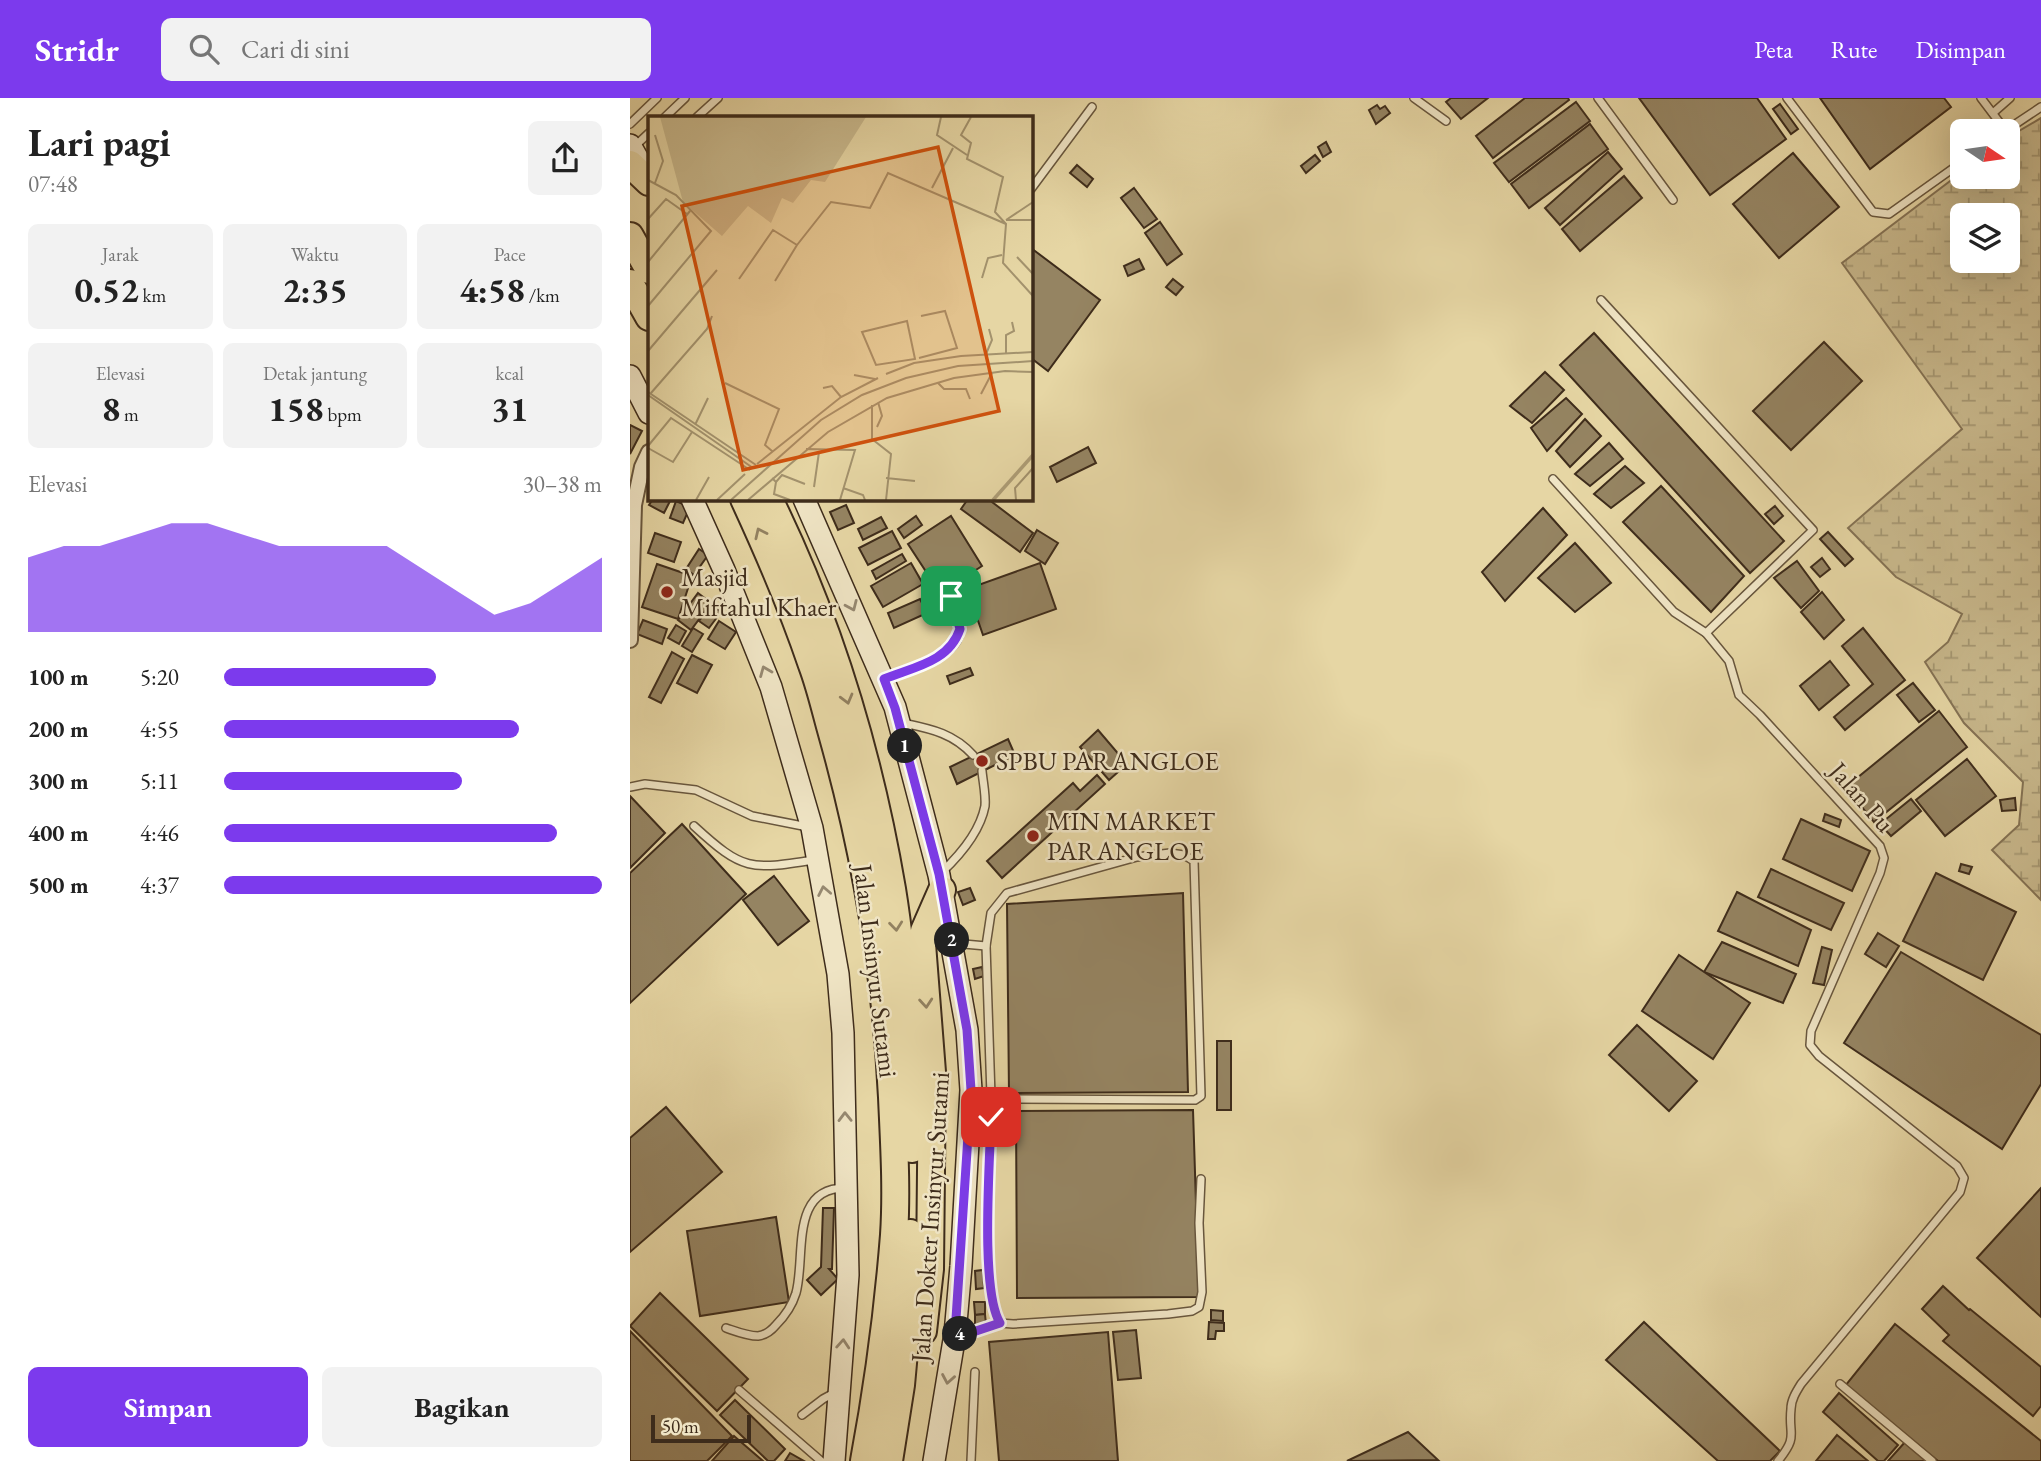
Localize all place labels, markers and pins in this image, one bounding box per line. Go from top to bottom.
place label: Masjid Miftahul Khaer [681,560,837,624]
pin [921,566,981,626]
marker: Masjid Miftahul Khaer [659,584,675,600]
pin: 1 [888,728,922,764]
place label: SPBU PARANGLOE [996,744,1219,778]
marker: SPBU PARANGLOE [974,753,990,769]
place label: MIN MARKET PARANGLOE [1047,804,1215,868]
marker: MIN MARKET PARANGLOE [1025,828,1041,844]
pin: 2 [934,922,970,958]
pin [961,1087,1021,1147]
pin: 4 [942,1316,978,1352]

